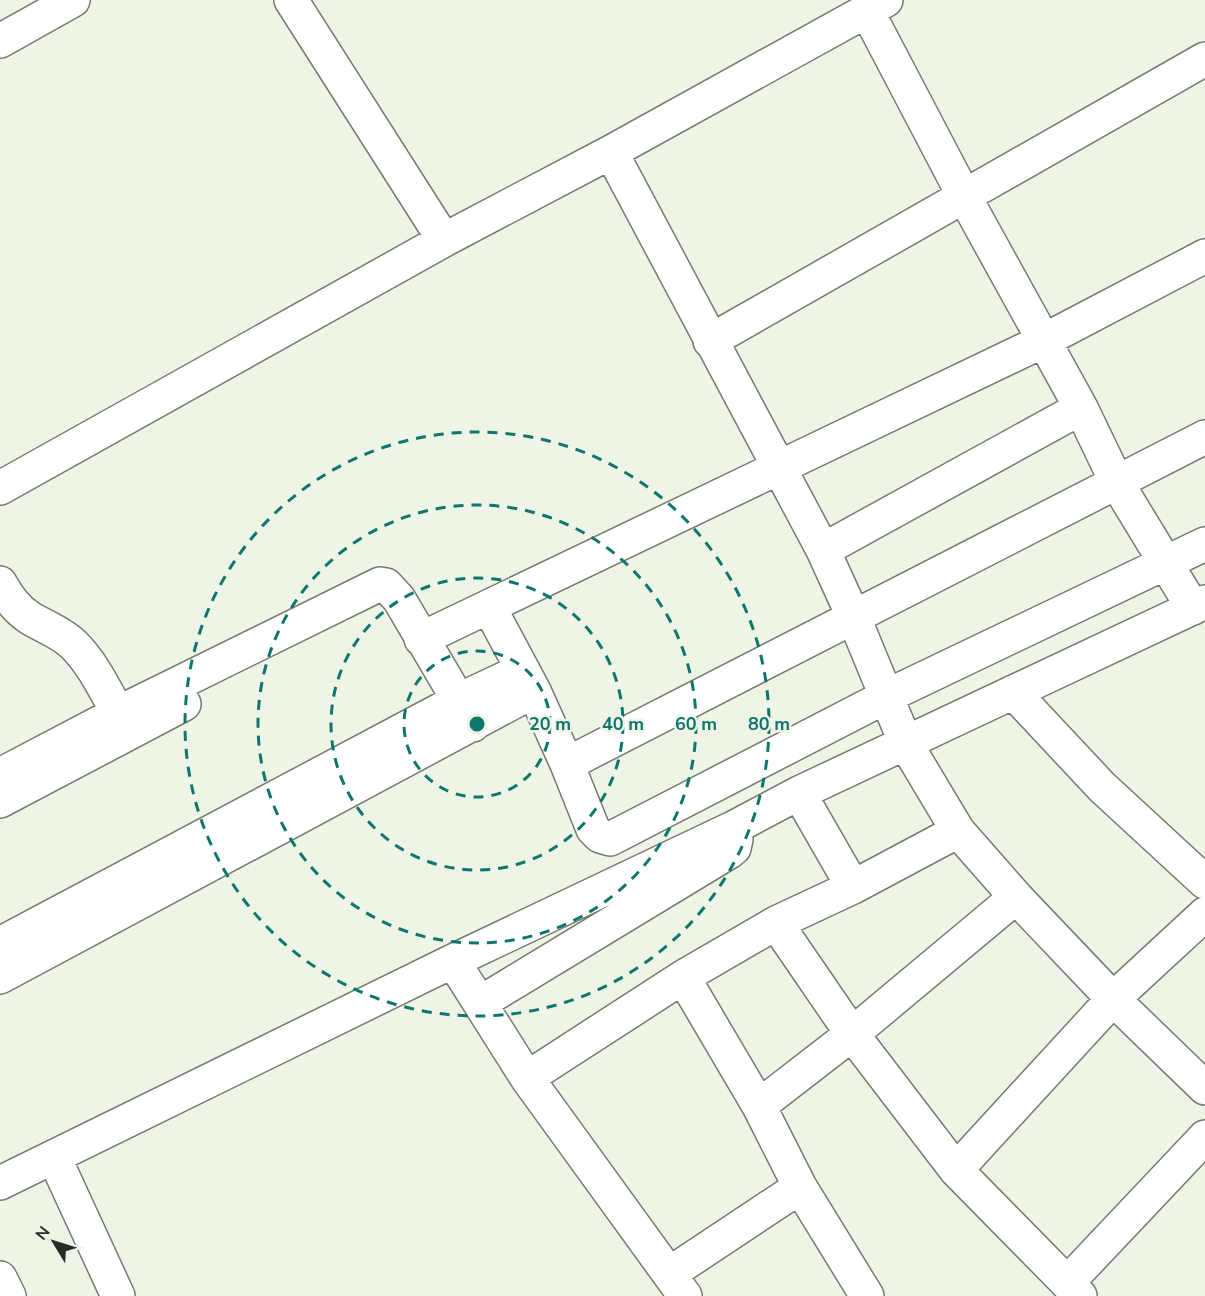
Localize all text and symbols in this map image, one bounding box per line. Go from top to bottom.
text: 20 m [529,712,571,736]
text: 40 m [602,712,644,736]
text: 60 m [675,712,717,736]
text: 80 m [748,712,790,736]
centre of rings [467,714,487,734]
north arrow [24,1212,84,1272]
text: N [31,1222,55,1245]

